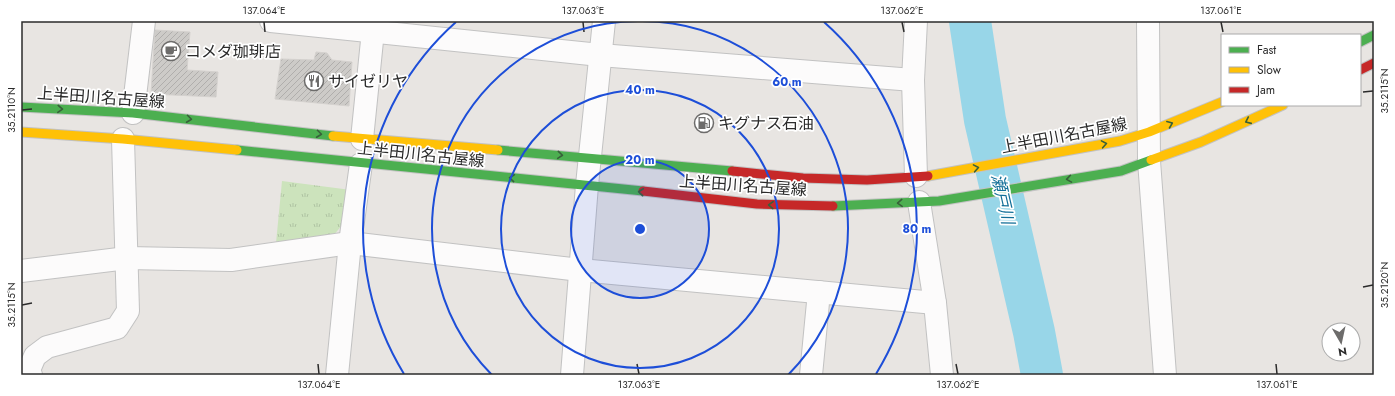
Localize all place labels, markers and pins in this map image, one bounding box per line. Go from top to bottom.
cafe icon: コメダ珈琲店 [160,40,182,62]
place label: コメダ珈琲店 [185,40,281,63]
restaurant icon: サイゼリヤ [303,70,325,92]
place label: サイゼリヤ [328,70,408,93]
fuel station icon: キグナス石油 [693,112,715,134]
place label: キグナス石油 [718,112,814,135]
centre of rings [633,222,647,236]

